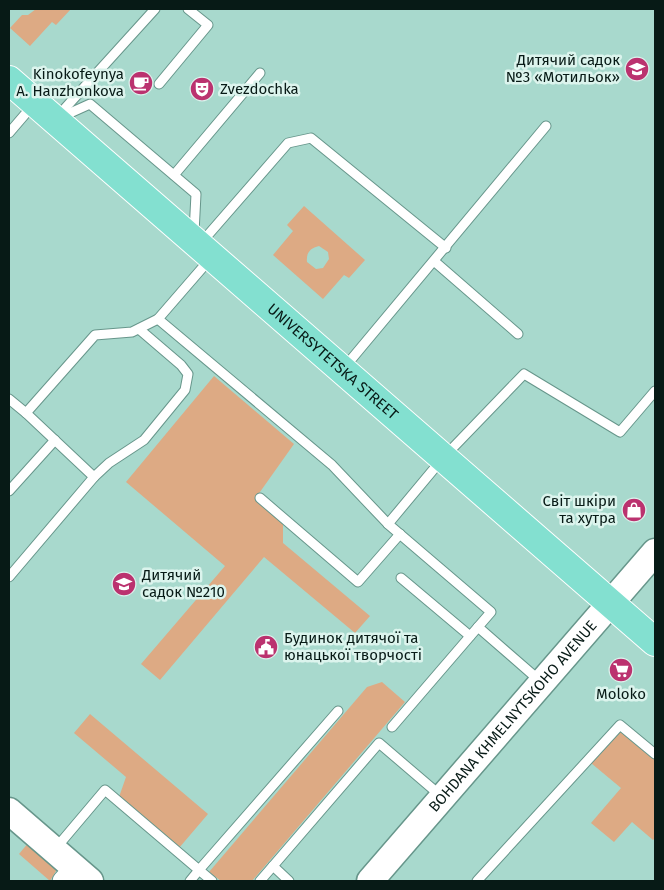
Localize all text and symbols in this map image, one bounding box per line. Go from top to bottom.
place label: Дитячий садок №3 «Мотильок» [506,51,620,86]
school or university icon: Дитячий садок №3 «Мотильок» [624,56,650,82]
place label: Kinokofeynya A. Hanzhonkova [16,65,124,100]
cafe icon: Kinokofeynya A. Hanzhonkova [128,70,154,96]
theatre icon: Zvezdochka [189,76,215,102]
place label: Zvezdochka [220,80,299,98]
street label: UNIVERSYTETSKA STREET [264,300,402,424]
place label: Світ шкіри та хутра [543,492,616,527]
shop icon: Світ шкіри та хутра [621,497,647,523]
place label: Дитячий садок №210 [141,566,225,601]
school or university icon: Дитячий садок №210 [111,571,137,597]
street label: BOHDANA KHMELNYTSKOHO AVENUE [425,617,601,816]
place label: Будинок дитячої та юнацької творчості [284,629,422,664]
public building icon: Будинок дитячої та юнацької творчості [253,634,279,660]
supermarket icon: Moloko [608,657,634,683]
place label: Moloko [596,685,646,703]

